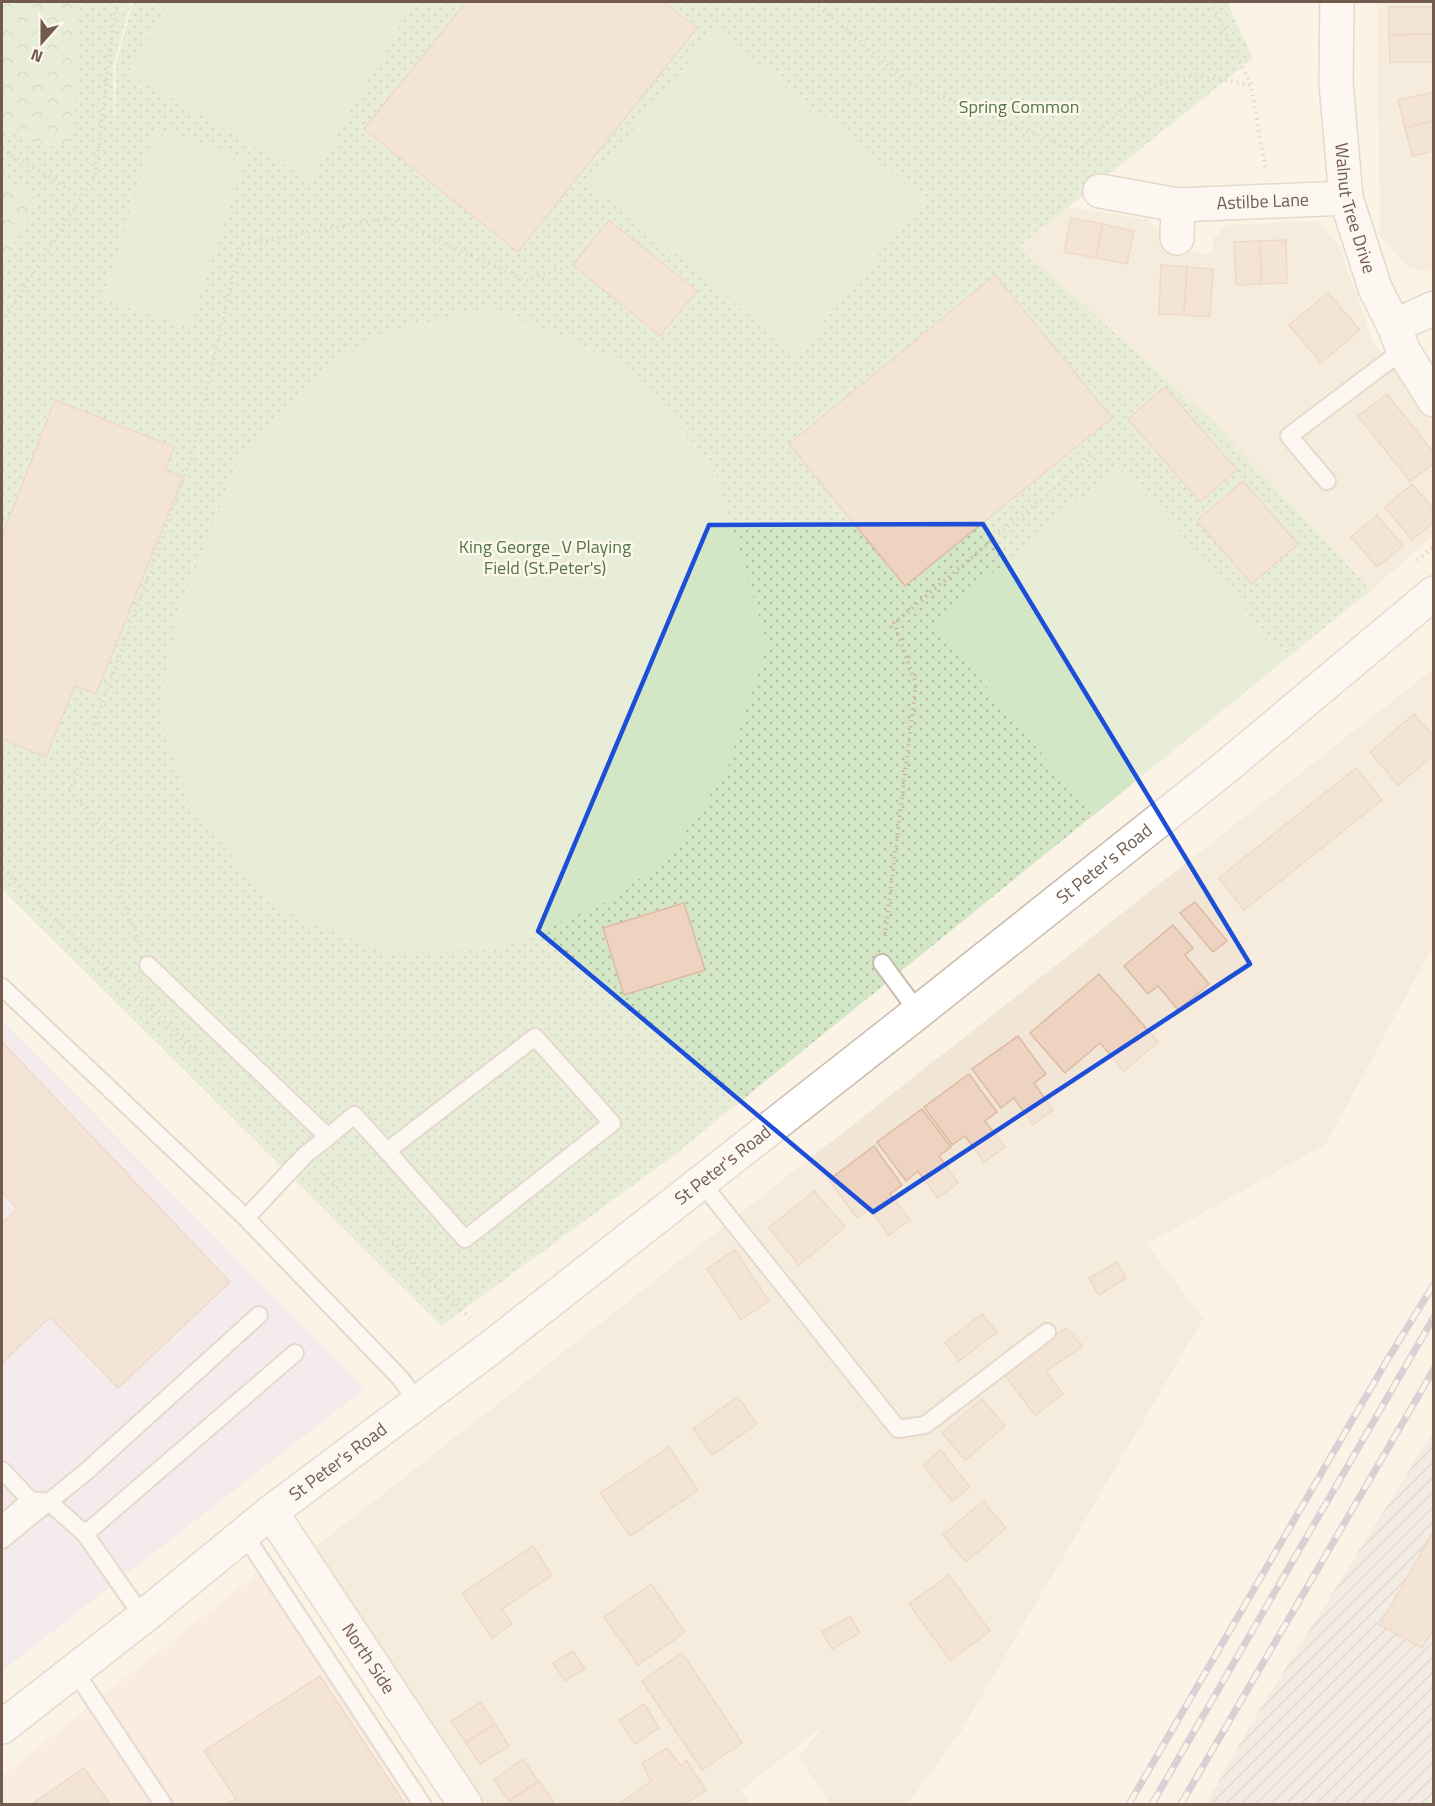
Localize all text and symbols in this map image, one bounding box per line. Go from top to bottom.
north arrow [12,12,72,72]
text: N [27,43,46,69]
park label: Spring Common [959,93,1079,120]
street label: Walnut Tree Drive [1328,142,1383,277]
street label: Astilbe Lane [1216,186,1309,216]
park label: King George_V Playing Field (St.Peter's) [459,533,631,581]
street label: St Peter's Road [1050,817,1158,910]
street label: St Peter's Road [669,1118,777,1211]
street label: St Peter's Road [283,1416,392,1507]
street label: North Side [335,1617,402,1699]

